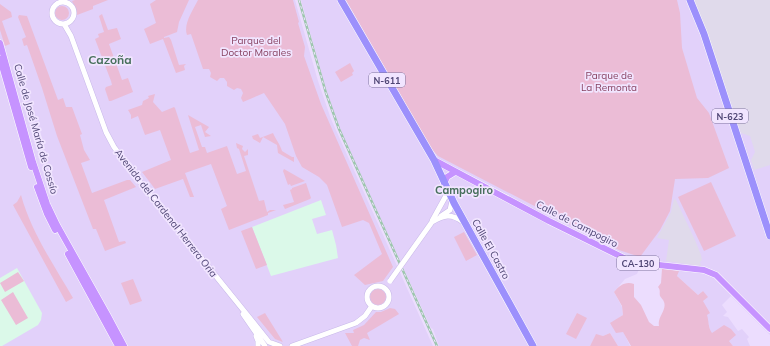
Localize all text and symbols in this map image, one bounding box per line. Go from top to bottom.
park label: Parque del Doctor Morales [221,34,291,59]
district label: Cazoña [88,52,132,67]
street label: Calle de José María de Cossío [11,62,61,196]
park label: Parque de La Remonta [581,69,637,94]
road number: N-611 [369,73,405,87]
road number: N-623 [712,109,748,123]
street label: Avenida del Cardenal Herrera Oria [112,146,220,280]
district label: Campogiro [435,183,493,197]
street label: Calle de Campogiro [534,198,620,250]
street label: Calle El Castro [469,217,513,282]
road number: CA-130 [617,256,659,270]

